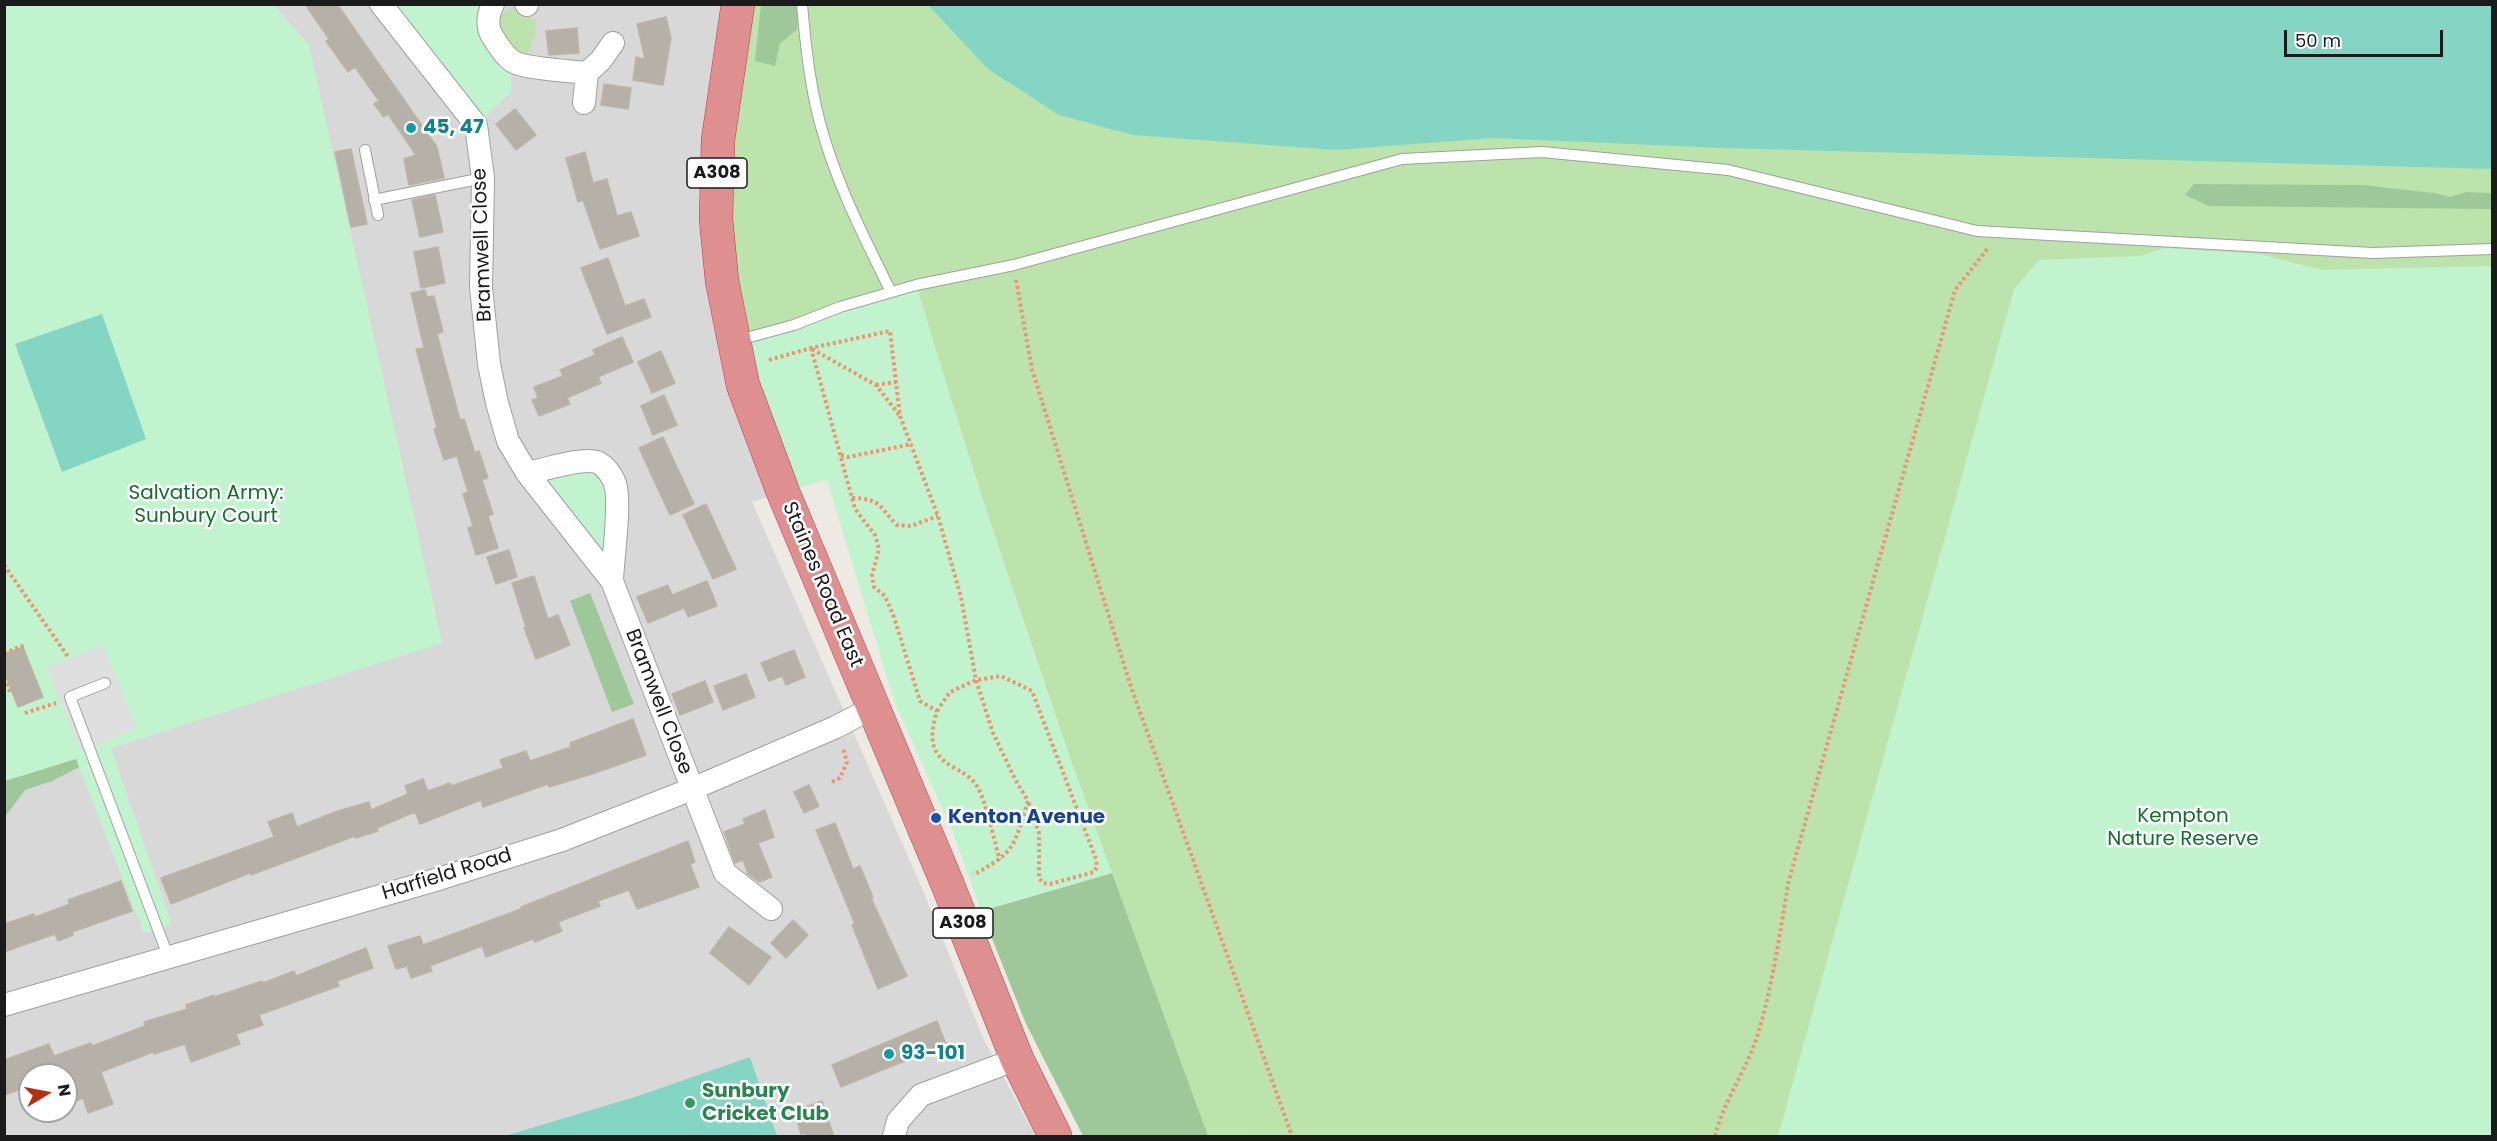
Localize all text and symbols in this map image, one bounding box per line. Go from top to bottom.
scale bar [2287,18,2446,56]
text: 50 m [2295,28,2341,53]
place label: 45, 47 [423,116,484,140]
marker: 45, 47 [404,121,418,135]
road number: A308 [687,158,747,188]
street label: Bramwell Close [468,168,498,322]
park label: Salvation Army: Sunbury Court [128,482,284,529]
street label: Staines Road East [776,499,868,671]
street label: Bramwell Close [619,626,697,778]
park label: Kempton Nature Reserve [2107,805,2259,852]
place label: Kenton Avenue [948,806,1105,830]
marker: Kenton Avenue [929,811,943,825]
street label: Harfield Road [379,844,515,906]
road number: A308 [933,908,993,938]
place label: 93-101 [901,1042,965,1066]
marker: 93-101 [882,1047,896,1061]
north arrow [18,1063,78,1123]
place label: Sunbury Cricket Club [702,1080,829,1127]
text: N [52,1082,77,1098]
marker: Sunbury Cricket Club [683,1096,697,1110]

